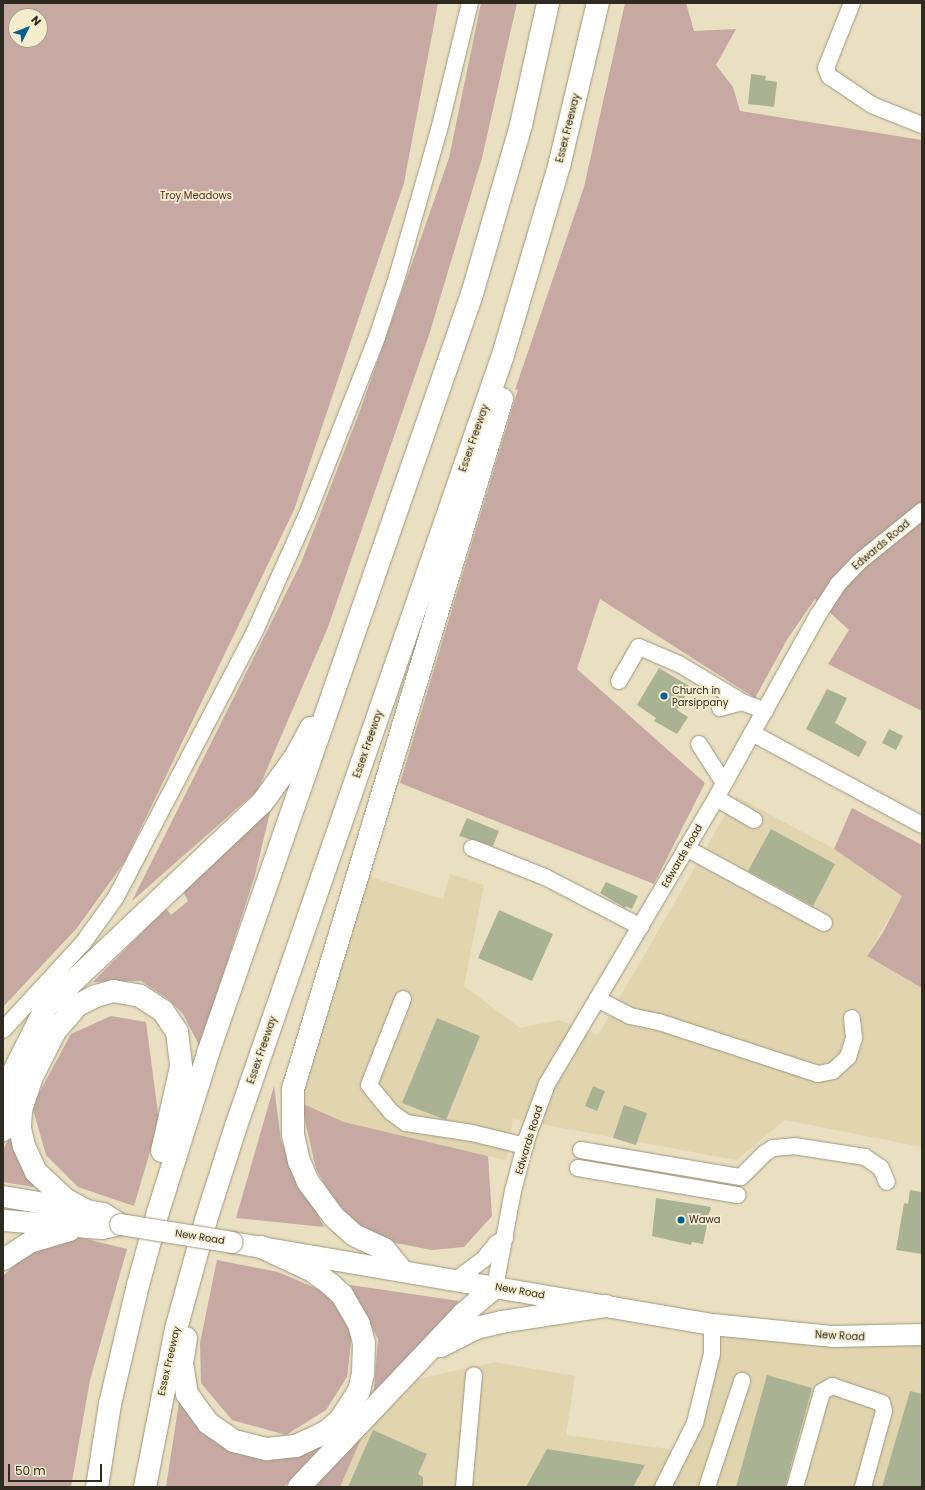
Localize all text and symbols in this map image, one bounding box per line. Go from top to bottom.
north arrow [8,8,48,48]
text: N [27,12,45,29]
street label: Essex Freeway [554,92,582,164]
park label: Troy Meadows [160,190,232,202]
street label: Essex Freeway [457,402,491,474]
street label: Edwards Road [850,518,912,572]
place label: Church in Parsippany [672,684,728,708]
marker: Church in Parsippany [659,691,669,701]
street label: Essex Freeway [351,708,385,780]
street label: Edwards Road [659,822,705,890]
street label: Essex Freeway [245,1014,279,1086]
street label: Edwards Road [513,1104,545,1176]
place label: Wawa [689,1214,720,1226]
marker: Wawa [676,1215,686,1225]
street label: New Road [174,1227,226,1247]
street label: New Road [494,1281,546,1301]
street label: Essex Freeway [155,1325,183,1397]
street label: New Road [815,1329,865,1343]
scale bar [10,1456,104,1482]
text: 50 m [15,1462,46,1479]

